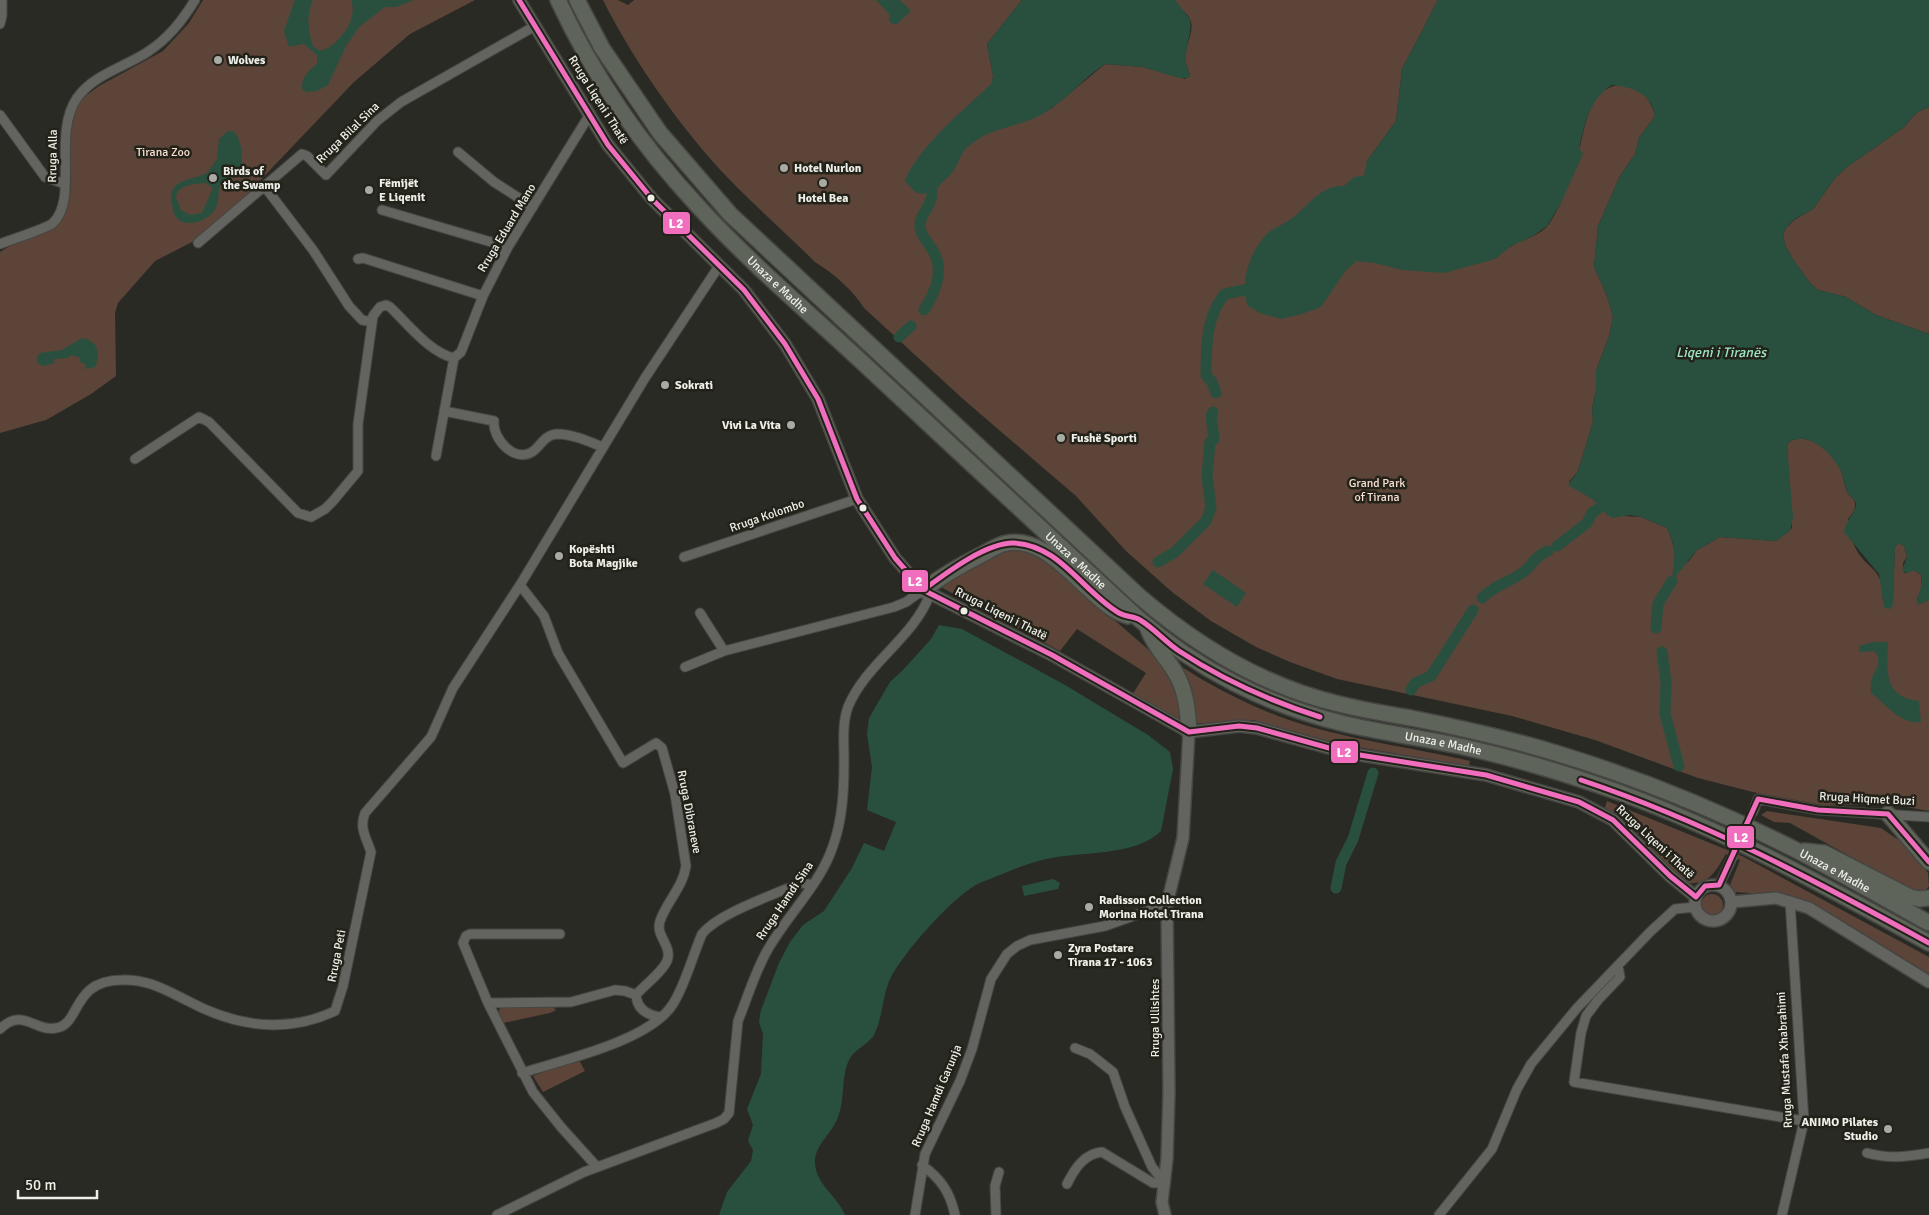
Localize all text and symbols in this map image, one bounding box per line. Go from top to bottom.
place label: Wolves [228,53,266,68]
street label: Rruga Liqeni i Thatë [565,53,631,147]
marker: Wolves [212,54,224,66]
street label: Rruga Bilal Sina [313,99,383,167]
street label: Rruga Alla [45,129,61,183]
park label: Tirana Zoo [136,145,190,160]
place label: Hotel Nurlon [794,161,862,176]
marker: Hotel Nurlon [778,162,790,174]
place label: Birds of the Swamp [222,164,281,193]
marker: Birds of the Swamp [207,172,219,184]
place label: Fëmijët E Liqenit [379,176,426,205]
marker: Hotel Bea [817,177,829,189]
street label: Rruga Eduard Mano [475,181,539,275]
marker: Fëmijët E Liqenit [363,184,375,196]
place label: Hotel Bea [798,191,848,206]
unlabelled marker [646,193,656,203]
line badge: L2 [662,211,691,235]
text: L2 [669,215,683,232]
street label: Unaza e Madhe [744,253,811,317]
water label: Liqeni i Tiranës [1676,344,1768,361]
place label: Sokrati [675,378,713,393]
marker: Sokrati [659,379,671,391]
place label: Vivi La Vita [722,418,781,433]
marker: Vivi La Vita [785,419,797,431]
place label: Fushë Sporti [1071,431,1137,446]
marker: Fushë Sporti [1055,432,1067,444]
park label: Grand Park of Tirana [1349,476,1405,505]
street label: Rruga Kolombo [728,496,806,536]
unlabelled marker [858,503,868,513]
street label: Unaza e Madhe [1042,528,1109,592]
place label: Kopështi Bota Magjike [569,542,638,571]
marker: Kopështi Bota Magjike [553,550,565,562]
line badge: L2 [901,569,929,593]
text: L2 [908,573,922,590]
street label: Rruga Liqeni i Thatë [952,584,1050,644]
unlabelled marker [959,606,969,616]
street label: Unaza e Madhe [1404,728,1483,758]
line badge: L2 [1330,740,1359,764]
text: L2 [1337,744,1351,761]
street label: Rruga Dibraneve [674,769,704,855]
street label: Rruga Hiqmet Buzi [1819,789,1915,809]
street label: Rruga Liqeni i Thatë [1613,802,1697,882]
line badge: L2 [1726,825,1755,849]
text: L2 [1734,829,1748,846]
street label: Unaza e Madhe [1797,846,1873,896]
street label: Rruga Hamdi Sina [753,859,817,943]
place label: Radisson Collection Morina Hotel Tirana [1099,893,1204,922]
marker: Radisson Collection Morina Hotel Tirana [1083,901,1095,913]
street label: Rruga Peti [325,928,349,984]
place label: Zyra Postare Tirana 17 - 1063 [1068,941,1153,970]
marker: Zyra Postare Tirana 17 - 1063 [1052,949,1064,961]
street label: Rruga Ullishtes [1148,979,1163,1057]
street label: Rruga Mustafa Xhabrahimi [1774,991,1796,1129]
street label: Rruga Hamdi Garunja [909,1042,965,1150]
place label: ANIMO Pilates Studio [1801,1115,1879,1144]
marker: ANIMO Pilates Studio [1882,1123,1894,1135]
scale bar [18,1168,96,1200]
text: 50 m [25,1176,56,1194]

